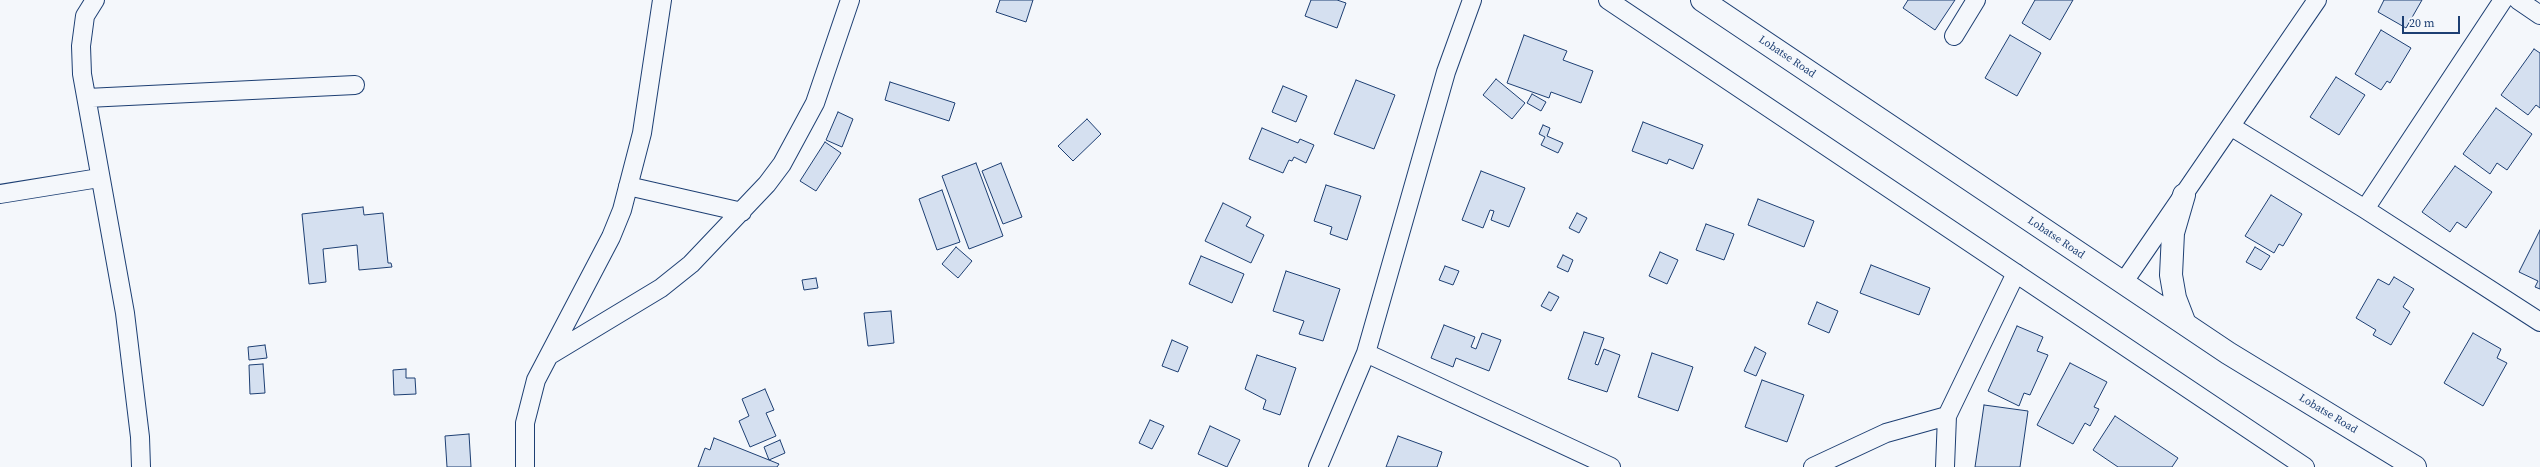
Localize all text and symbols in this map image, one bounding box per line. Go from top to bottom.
scale bar [2404,8,2462,34]
text: 20 m [2409,15,2435,31]
street label: Lobatse Road [1756,33,1818,81]
street label: Lobatse Road [2025,214,2087,262]
street label: Lobatse Road [2296,391,2360,437]

